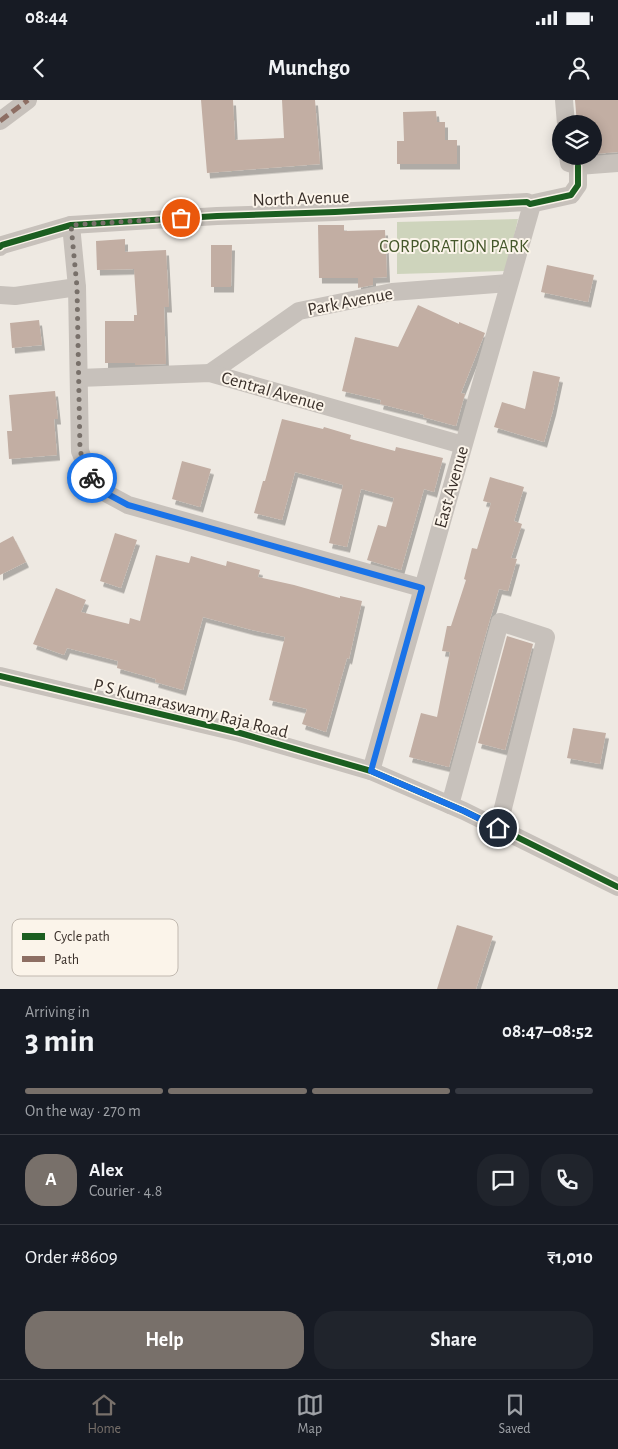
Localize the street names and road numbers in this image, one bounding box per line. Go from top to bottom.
street label: North Avenue [252,188,350,210]
street label: Park Avenue [306,285,394,319]
street label: Central Avenue [219,369,326,415]
street label: East Avenue [432,444,472,530]
street label: P S Kumaraswamy Raja Road [92,676,290,742]

